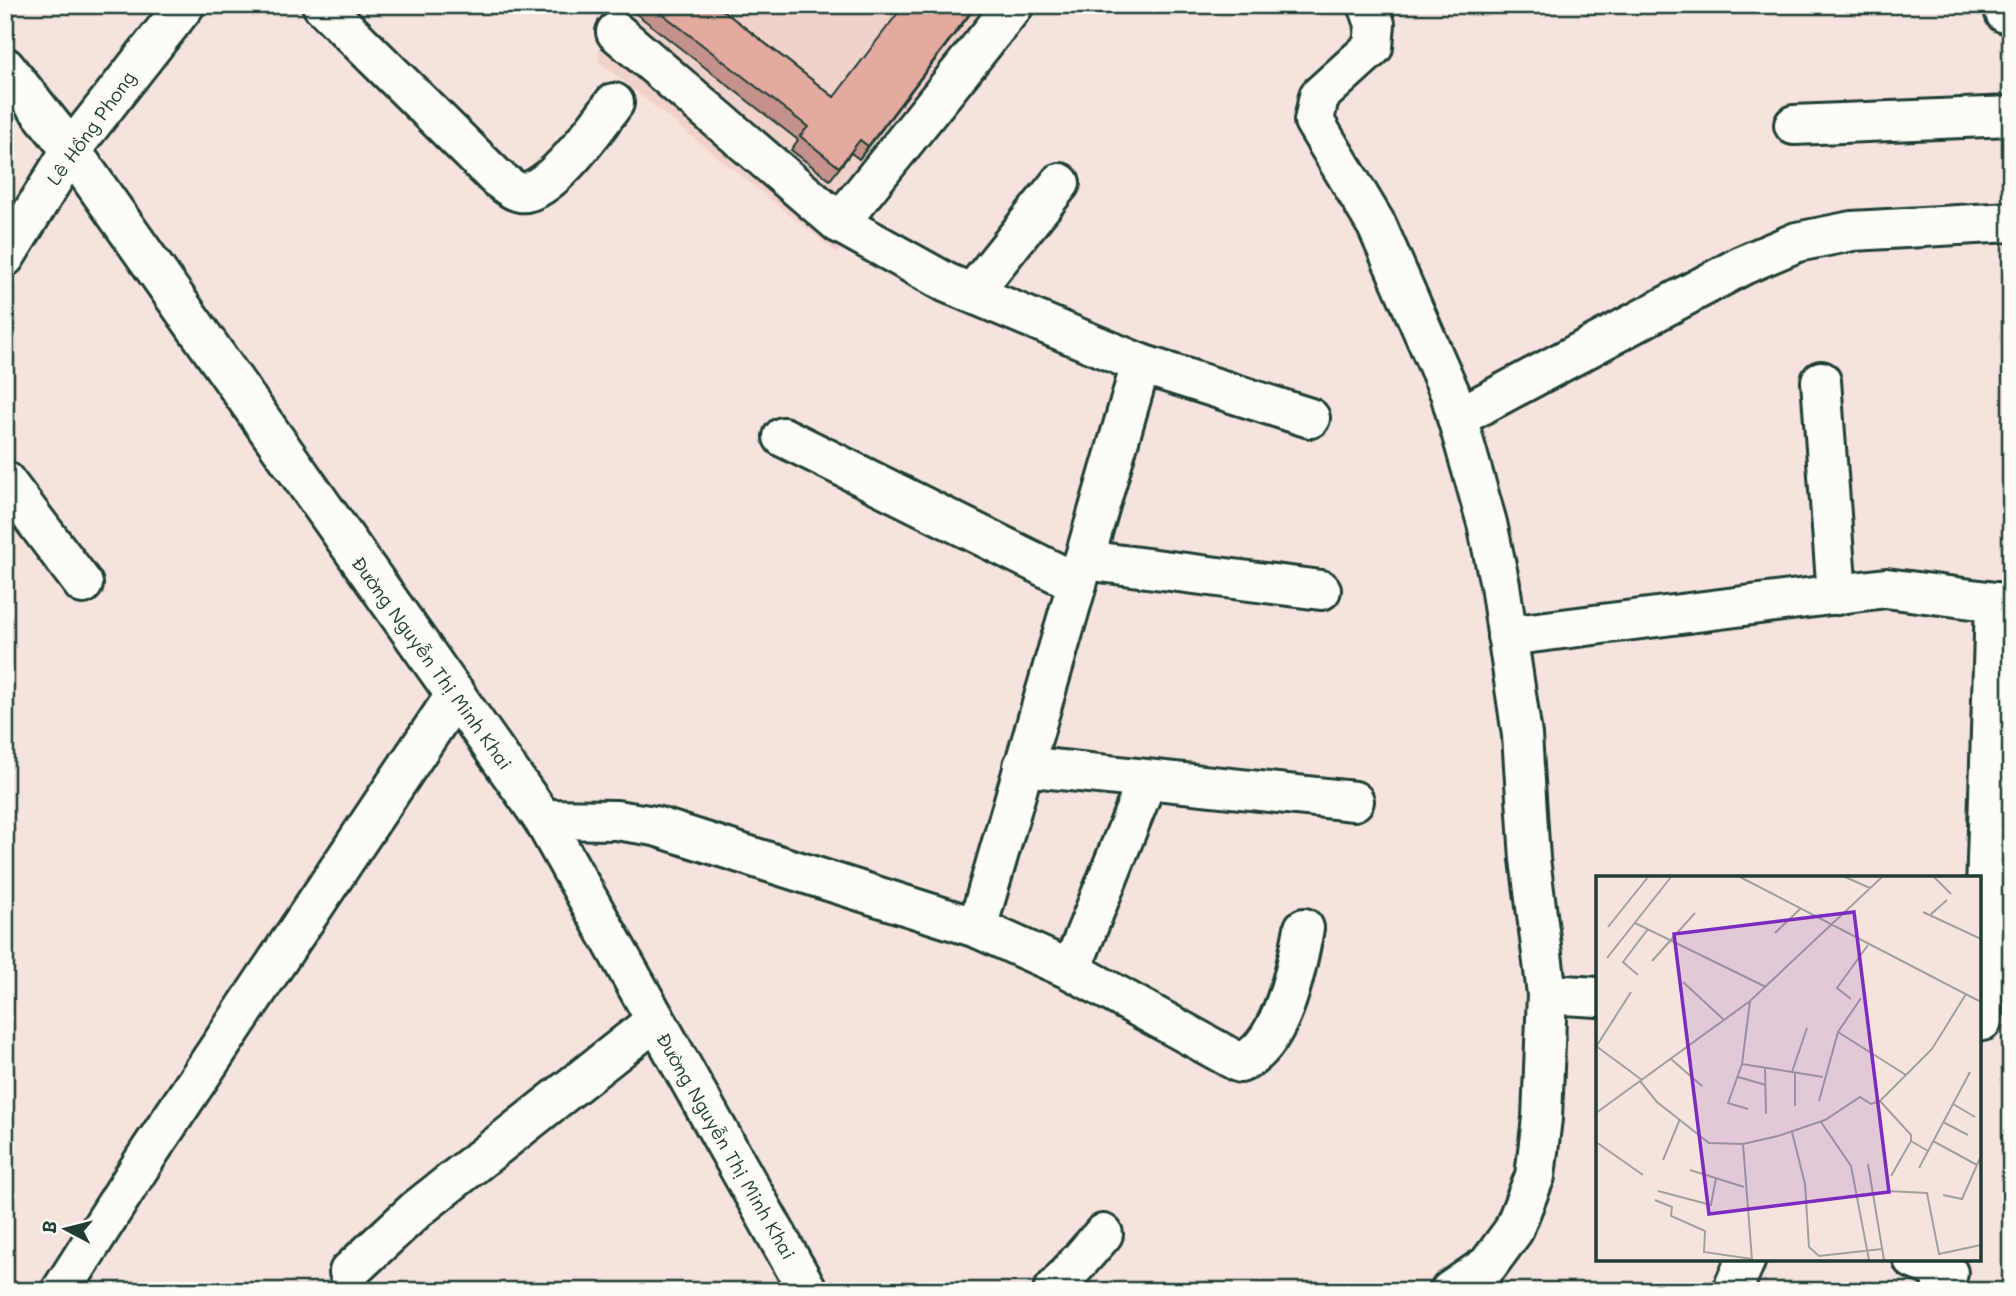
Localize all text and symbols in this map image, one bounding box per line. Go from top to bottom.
street label: Lê Hồng Phong [41,66,141,190]
street label: Đường Nguyễn Thị Minh Khai [346,551,518,774]
inset map [1596,876,1981,1261]
street label: Đường Nguyễn Thị Minh Khai [651,1028,802,1264]
north arrow [32,1194,102,1264]
text: B [35,1219,62,1235]

